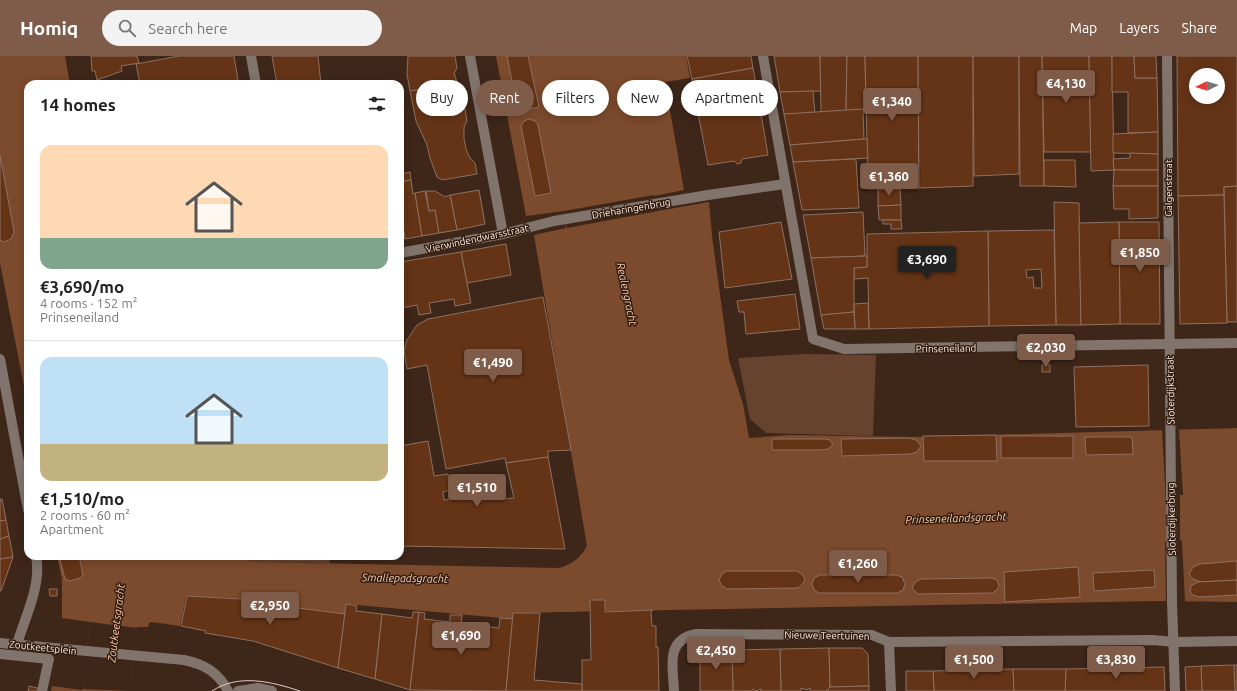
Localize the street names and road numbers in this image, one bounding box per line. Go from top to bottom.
street label: Galgenstraat [1163,159,1174,217]
street label: Drieharingenbrug [591,196,671,221]
street label: Vierwindendwarsstraat [425,222,530,255]
street label: Prinseneiland [916,342,977,355]
street label: Sloterdijkstraat [1164,355,1177,425]
street label: Sloterdijkerbrug [1165,482,1178,556]
street label: Nieuwe Teertuinen [784,629,870,642]
street label: Zoutkeetsplein [9,639,77,656]

